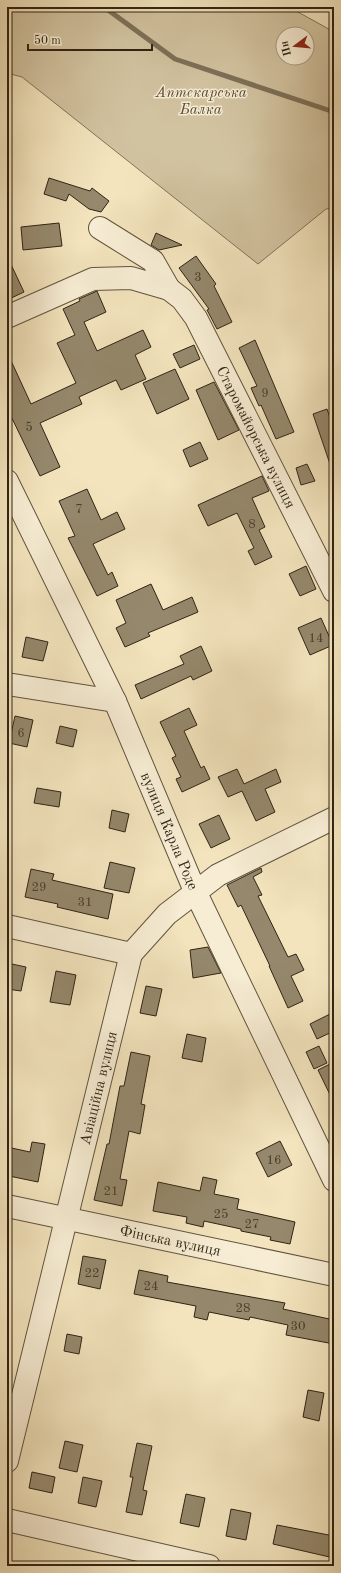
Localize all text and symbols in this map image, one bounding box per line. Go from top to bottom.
scale bar [28,26,152,52]
north arrow [275,26,315,66]
text: 50 m [34,34,61,47]
text: Пн [279,40,294,57]
park label: Аптекарська Балка [154,86,247,118]
house number: 3 [194,271,202,284]
street label: Старомайорська вулиця [213,364,297,511]
house number: 9 [261,387,269,400]
house number: 5 [25,421,33,434]
house number: 7 [75,503,83,516]
house number: 8 [248,518,256,531]
house number: 14 [308,632,324,645]
house number: 6 [17,727,25,740]
street label: вулиця Карла Роде [137,770,200,893]
house number: 29 [31,881,47,894]
house number: 31 [77,896,93,909]
street label: Авіаційна вулиця [79,1030,121,1147]
house number: 16 [266,1154,282,1167]
house number: 21 [103,1185,119,1198]
house number: 25 [213,1208,229,1221]
house number: 27 [244,1218,260,1231]
street label: Фінська вулиця [118,1224,222,1260]
house number: 22 [84,1267,100,1280]
house number: 24 [143,1280,159,1293]
house number: 28 [235,1302,251,1315]
house number: 30 [290,1320,306,1333]

